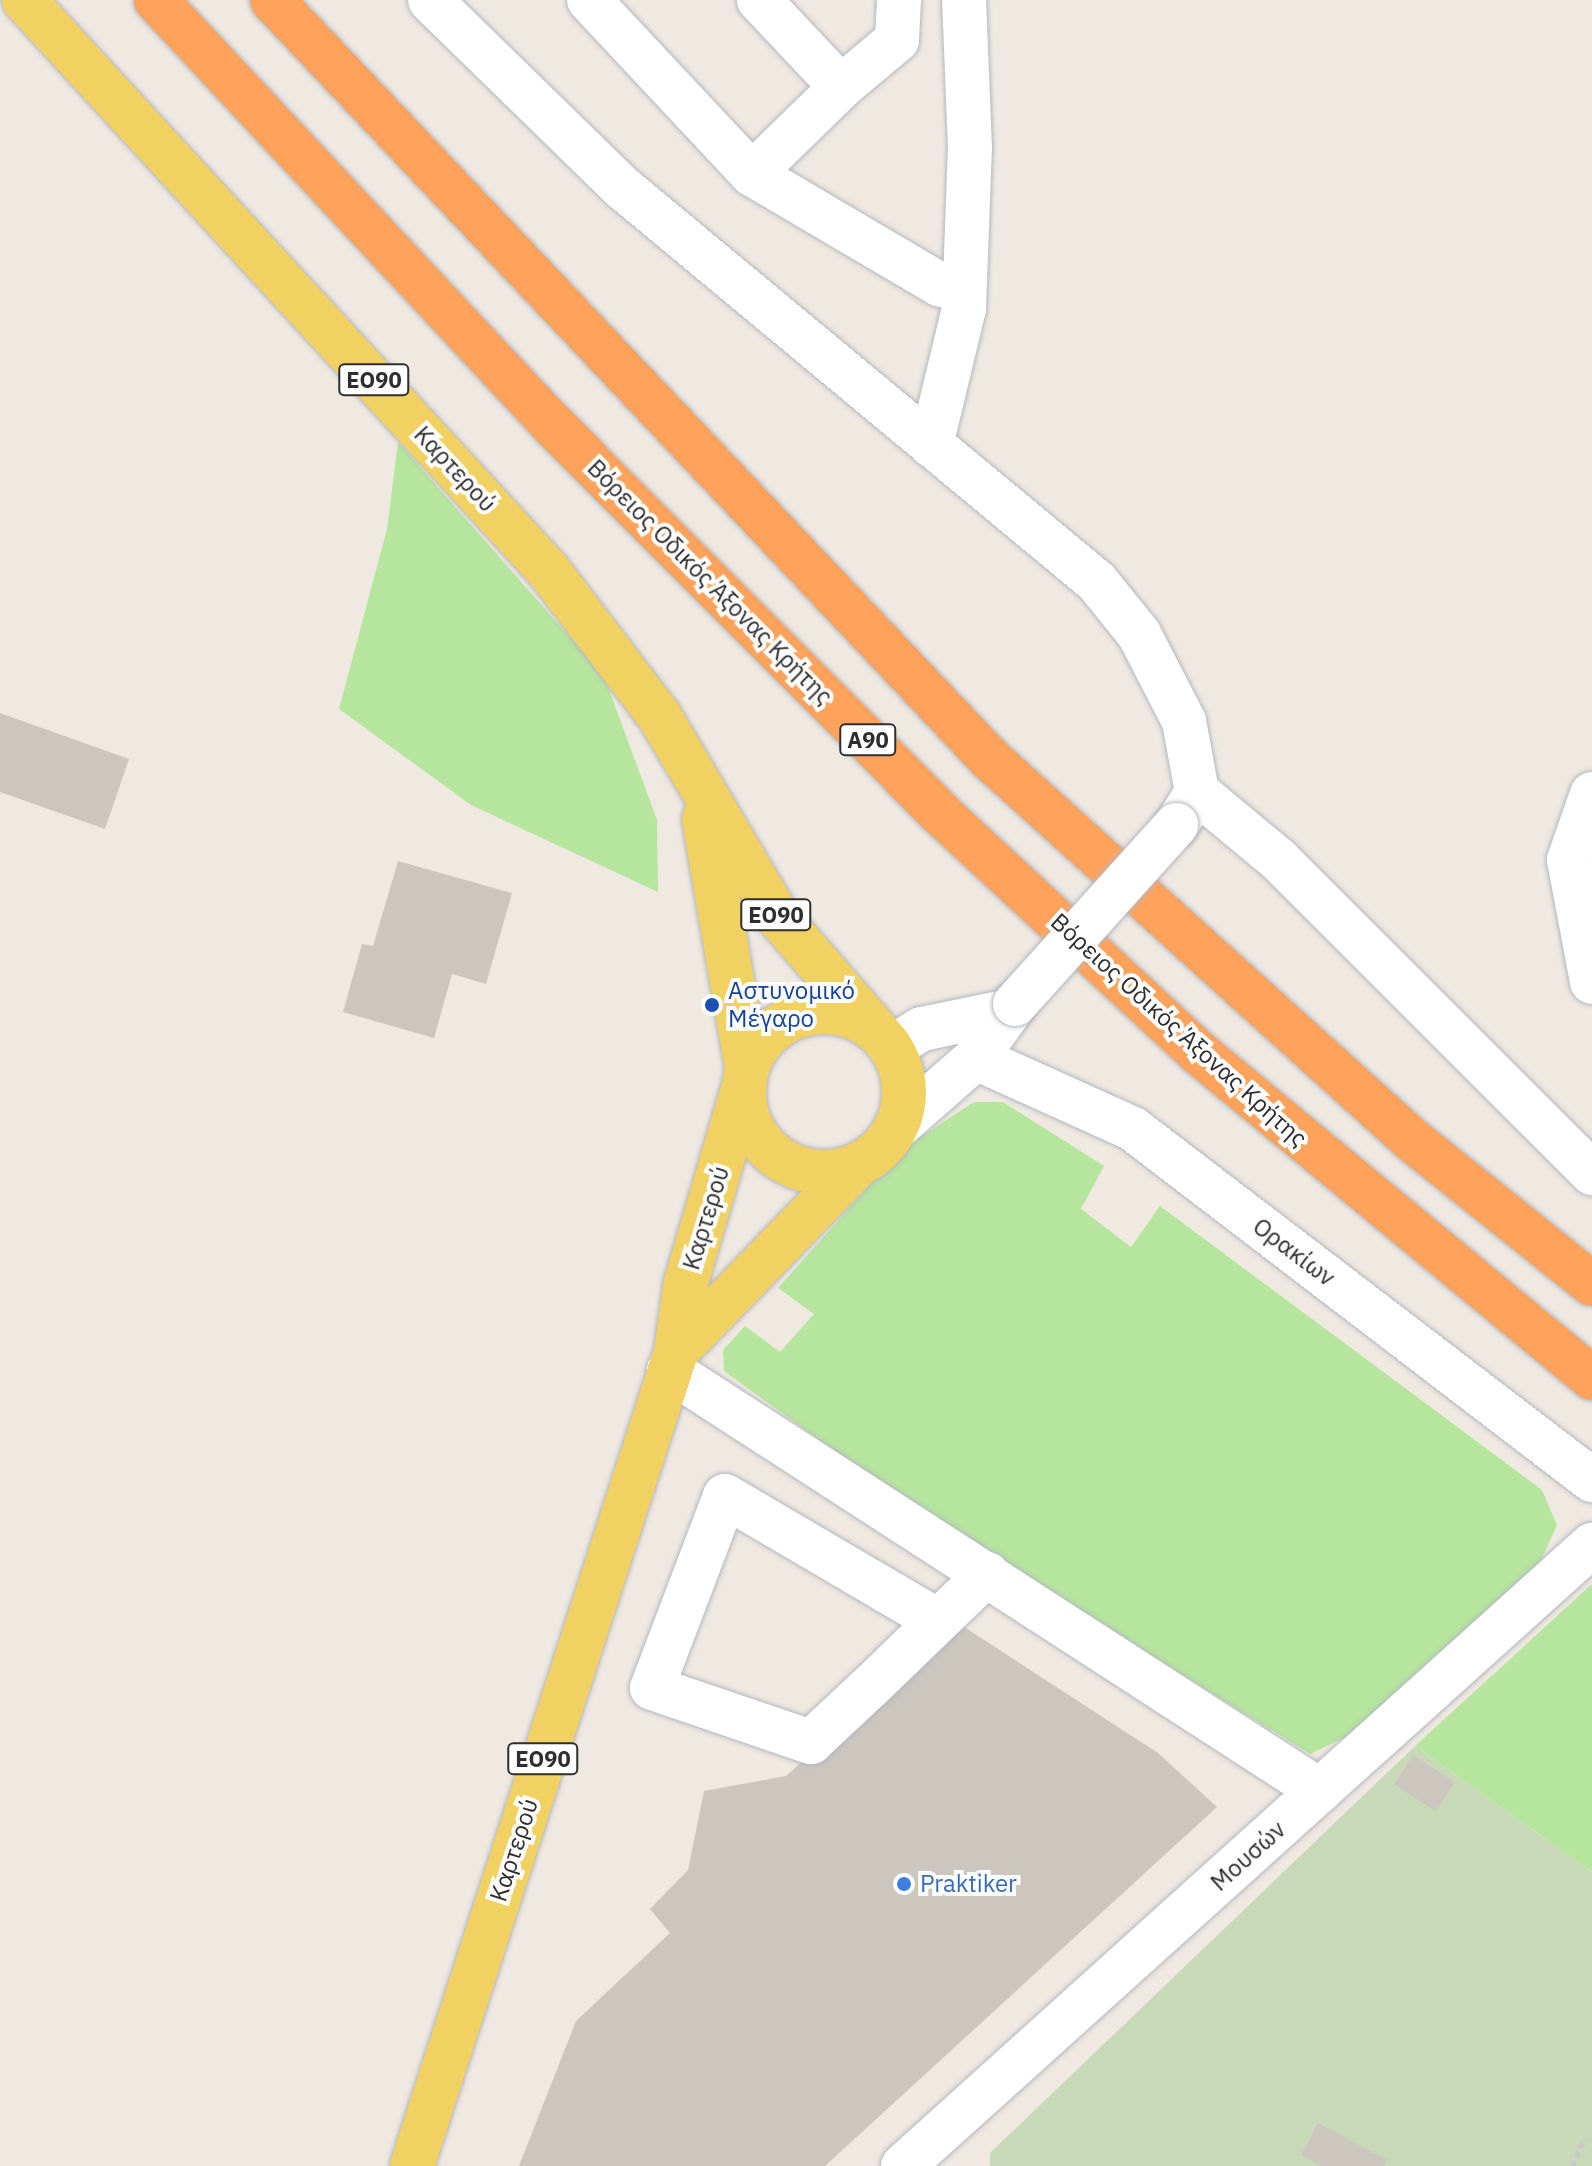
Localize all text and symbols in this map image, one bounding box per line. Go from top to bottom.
road number: ΕΟ90 [338,362,410,398]
street label: Καρτερού [408,420,502,518]
street label: Βόρειος Οδικός Άξονας Κρήτης [581,453,839,711]
road number: Α90 [838,722,898,758]
road number: ΕΟ90 [740,897,812,933]
street label: Βόρειος Οδικός Άξονας Κρήτης [1045,907,1313,1153]
place label: Αστυνομικό Μέγαρο [728,977,855,1033]
marker: Αστυνομικό Μέγαρο [703,996,721,1014]
street label: Καρτερού [677,1163,735,1273]
street label: Ορακίων [1247,1212,1341,1292]
road number: ΕΟ90 [507,1741,579,1777]
street label: Καρτερού [484,1795,544,1905]
street label: Μουσών [1205,1815,1291,1897]
place label: Praktiker [920,1870,1017,1898]
marker: Praktiker [895,1875,913,1893]

